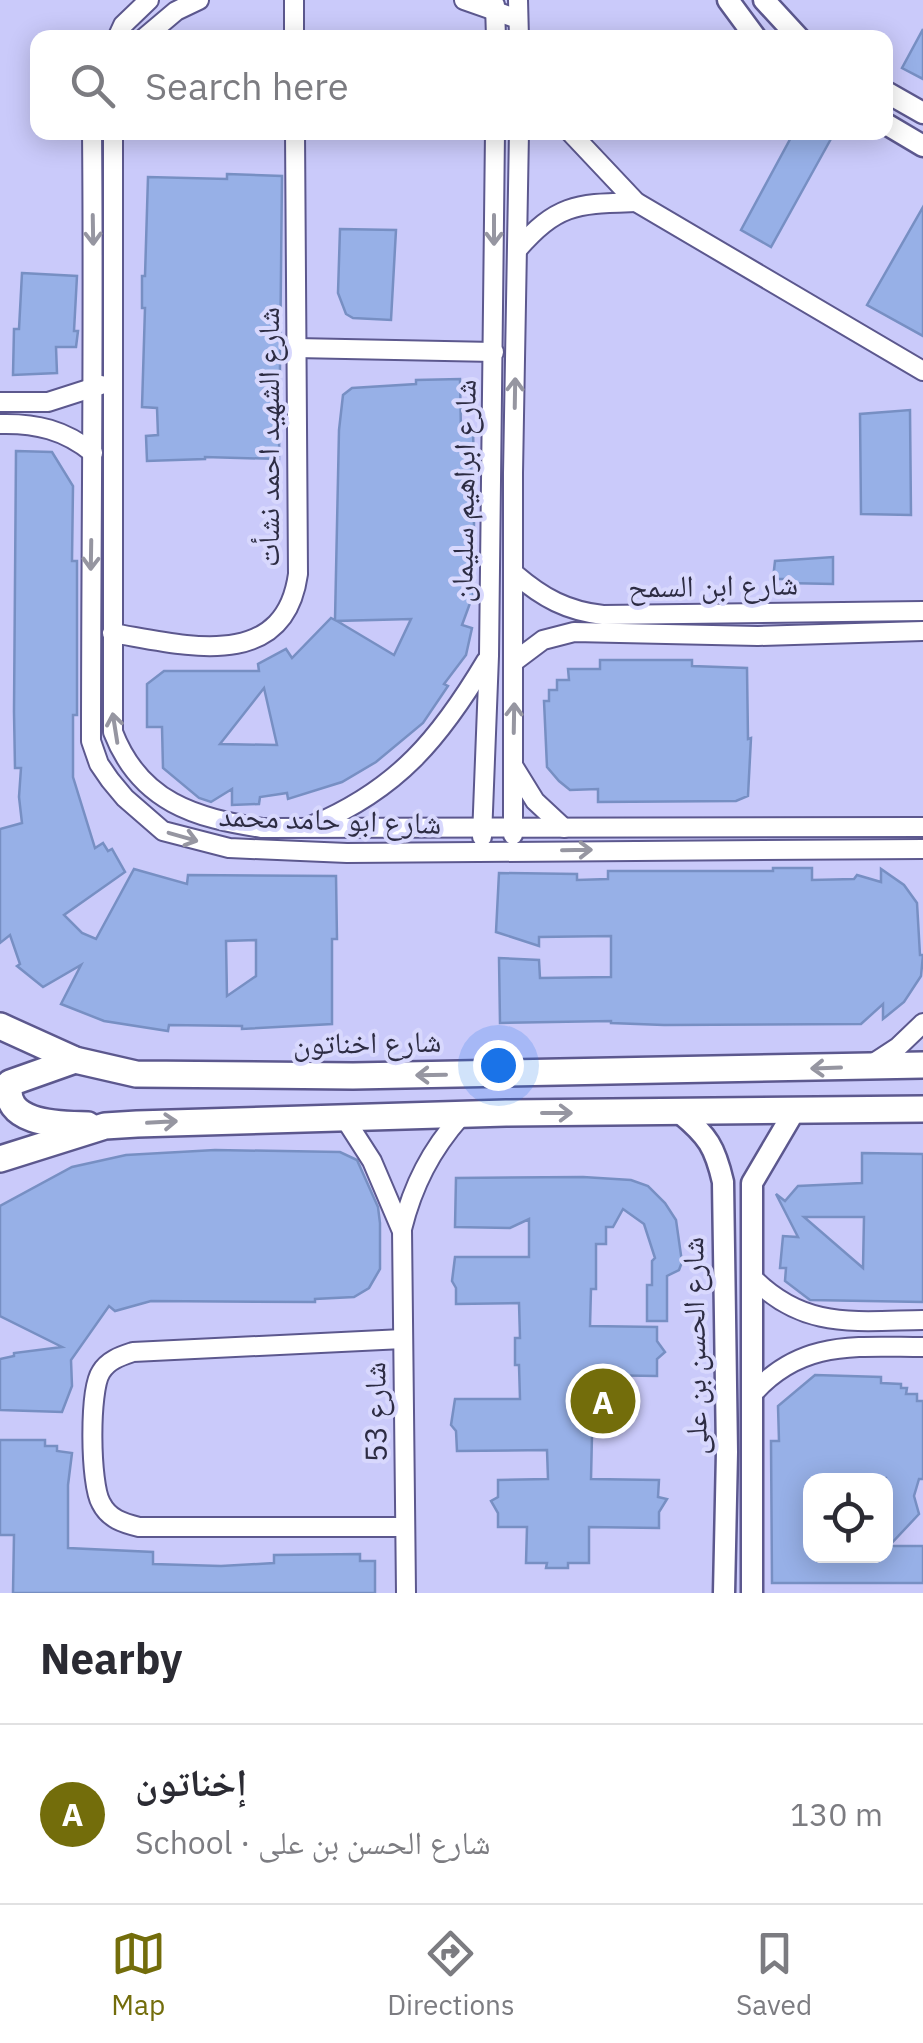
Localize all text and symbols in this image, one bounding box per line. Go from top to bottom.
search box [30,30,893,140]
icon: search [65,58,120,113]
text: Search here [145,61,349,110]
one-way arrow [84,212,102,245]
one-way arrow [485,213,504,245]
street label: شارع الشهيد احمد نشأت [248,307,288,567]
one-way arrow [505,378,524,410]
street label: شارع ابراهيم سليمان [441,379,486,603]
one-way arrow [82,538,100,570]
street label: شارع ابن السمح [628,564,798,606]
one-way arrow [504,703,524,736]
one-way arrow [106,712,124,745]
street label: شارع ابو حامد محمد [218,795,442,843]
one-way arrow [167,829,199,848]
one-way arrow [560,840,592,860]
street label: شارع اخناتون [292,1021,442,1063]
your location [473,1040,524,1091]
one-way arrow [810,1059,842,1078]
one-way arrow [415,1066,448,1084]
one-way arrow [540,1104,572,1122]
one-way arrow [146,1112,178,1131]
street label: شارع الحسن بن على [672,1237,716,1455]
street label: شارع 53 [354,1362,396,1462]
pin: A [570,1364,636,1438]
map controls [803,1473,893,1563]
button: locate [803,1473,893,1563]
text: Nearby [40,1631,182,1686]
text: إخناتون [135,1757,247,1806]
text: A [62,1793,83,1835]
text: 130 m [790,1793,883,1835]
text: School · شارع الحسن بن على [135,1821,491,1863]
tab: Map [111,1926,166,2023]
tab: Directions [387,1926,515,2023]
tab: Saved [736,1926,812,2023]

